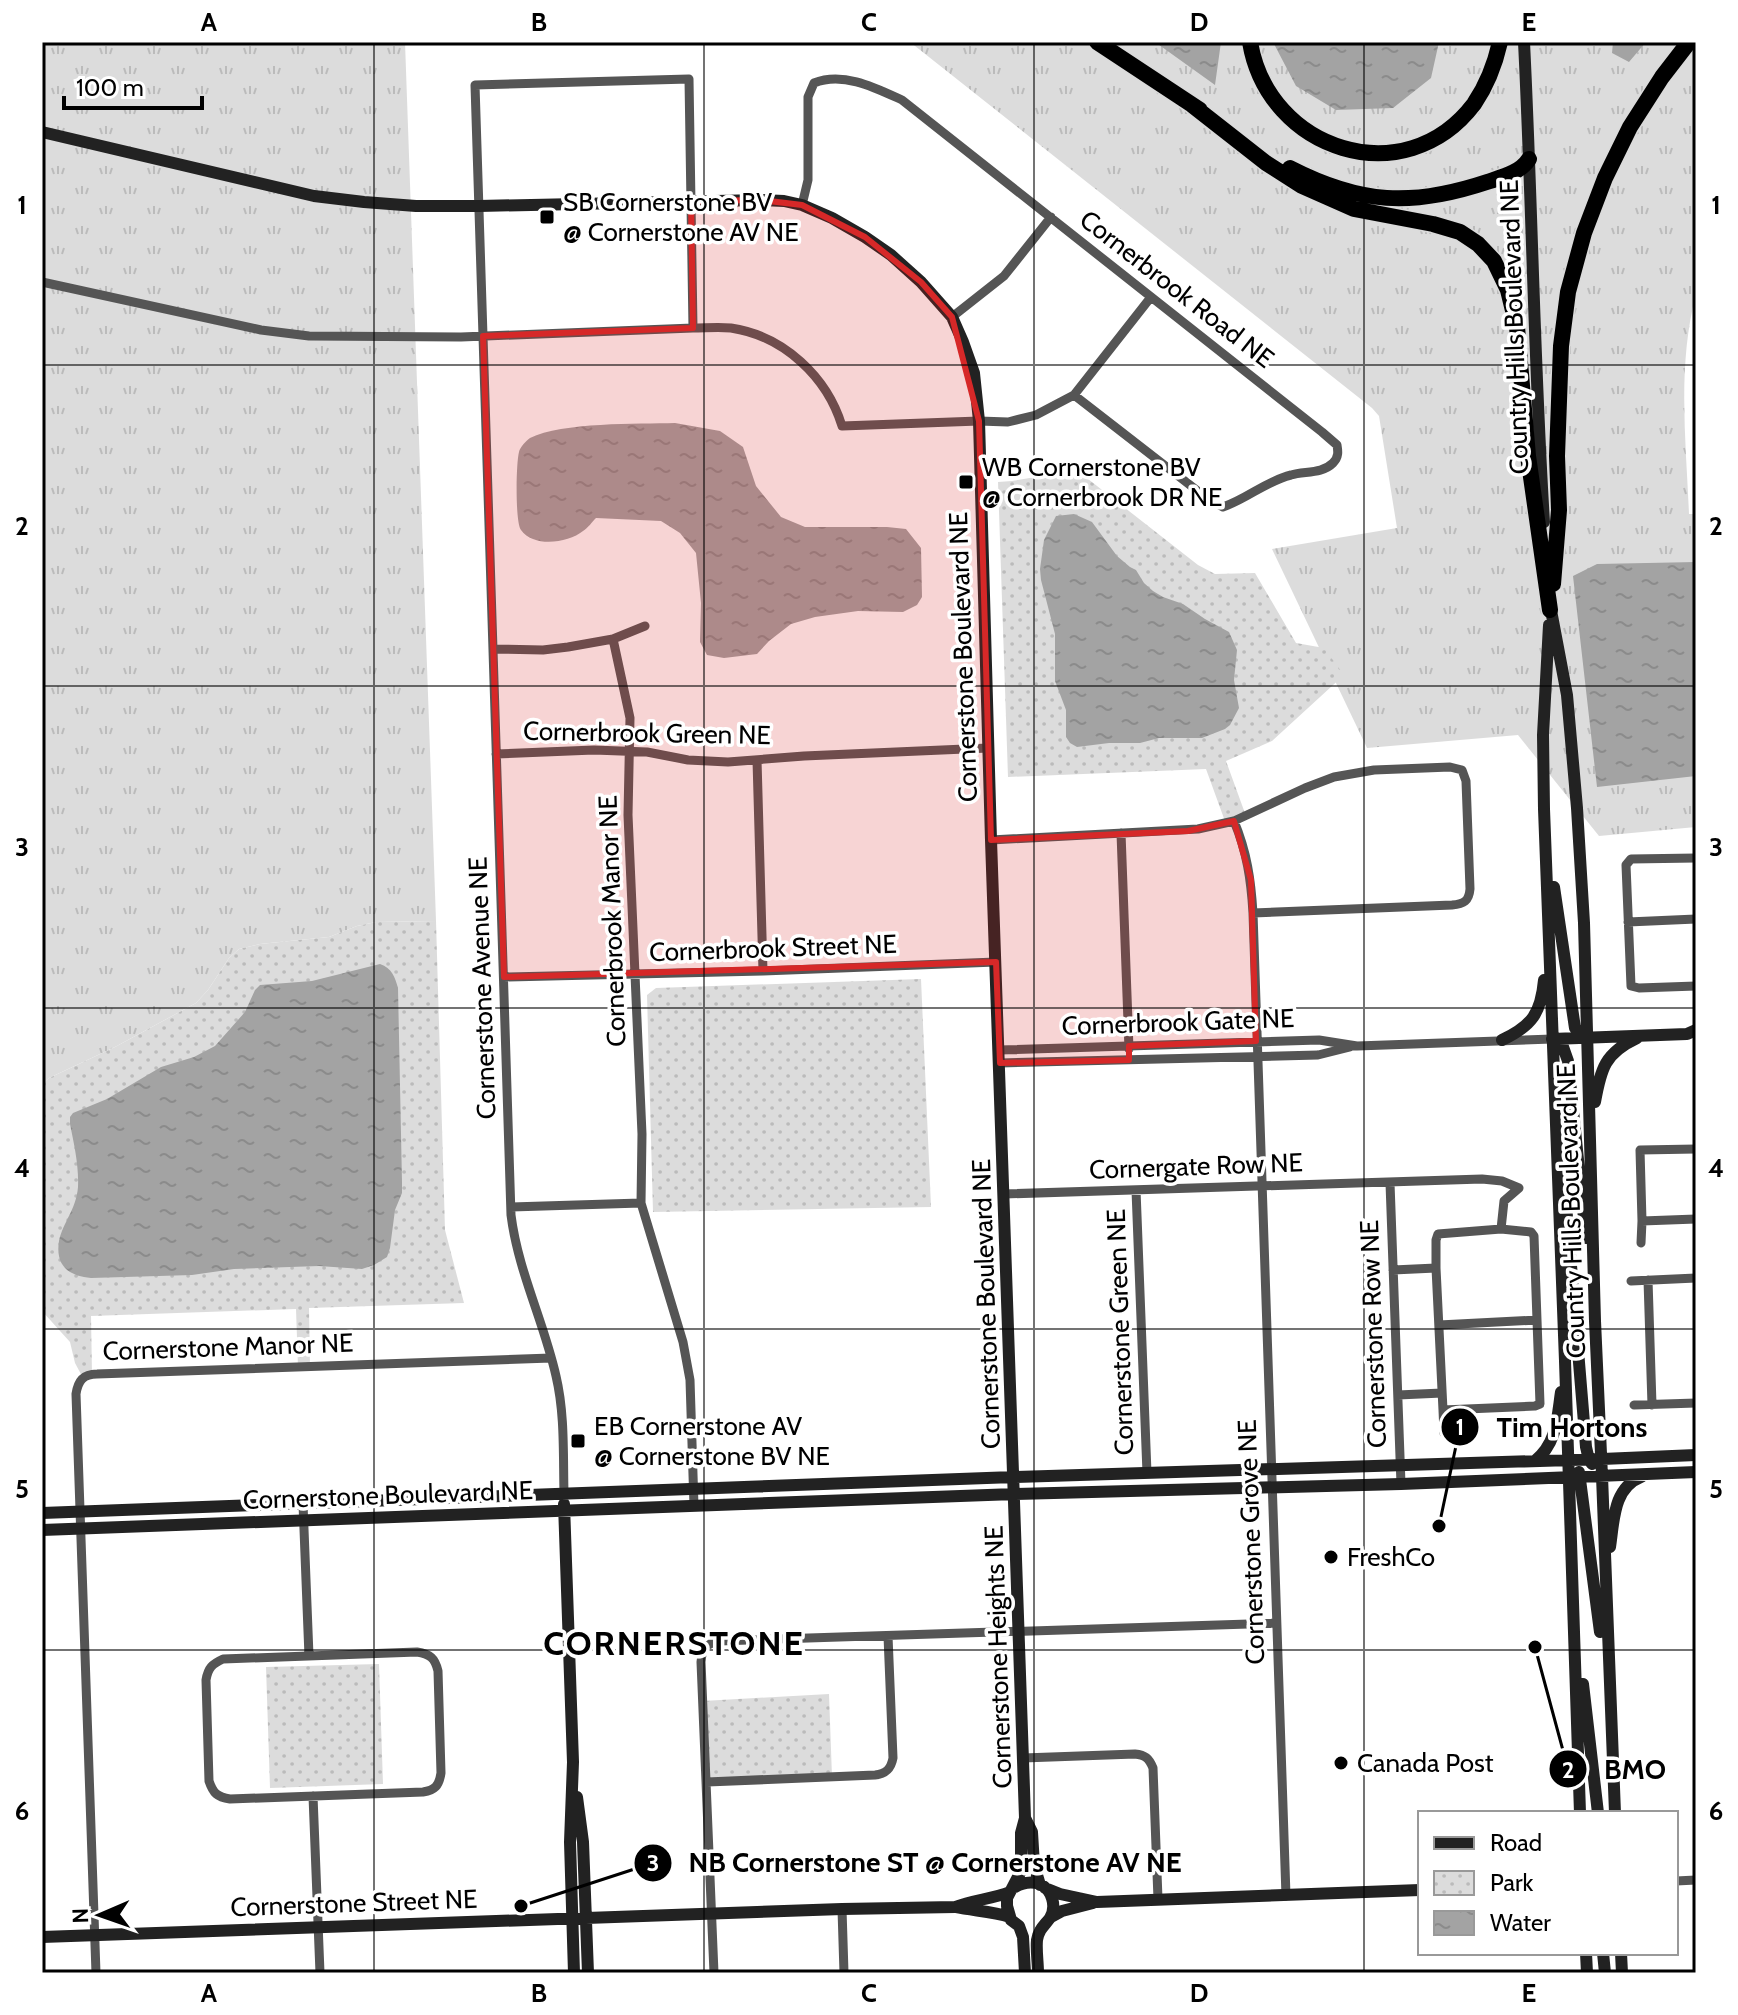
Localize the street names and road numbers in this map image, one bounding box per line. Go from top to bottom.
street label: Country Hills Boulevard NE [1493,179,1535,475]
street label: Cornerbrook Road NE [1074,203,1280,375]
street label: Cornerstone Boulevard NE [942,511,984,803]
street label: Cornerbrook Green NE [523,715,771,751]
street label: Cornerbrook Manor NE [592,795,632,1047]
street label: Cornerstone Avenue NE [461,856,503,1120]
street label: Cornerbrook Street NE [649,928,897,968]
street label: Cornerbrook Gate NE [1061,1002,1295,1042]
street label: Country Hills Boulevard NE [1550,1063,1592,1359]
street label: Cornergate Row NE [1089,1146,1303,1186]
street label: Cornerstone Boulevard NE [965,1158,1007,1450]
street label: Cornerstone Green NE [1100,1208,1140,1456]
street label: Cornerstone Row NE [1353,1219,1393,1449]
street label: Cornerstone Manor NE [102,1327,354,1367]
street label: Cornerstone Grove NE [1231,1419,1271,1665]
street label: Cornerstone Boulevard NE [242,1474,534,1516]
street label: Cornerstone Heights NE [977,1525,1019,1789]
street label: Cornerstone Street NE [230,1883,478,1923]

